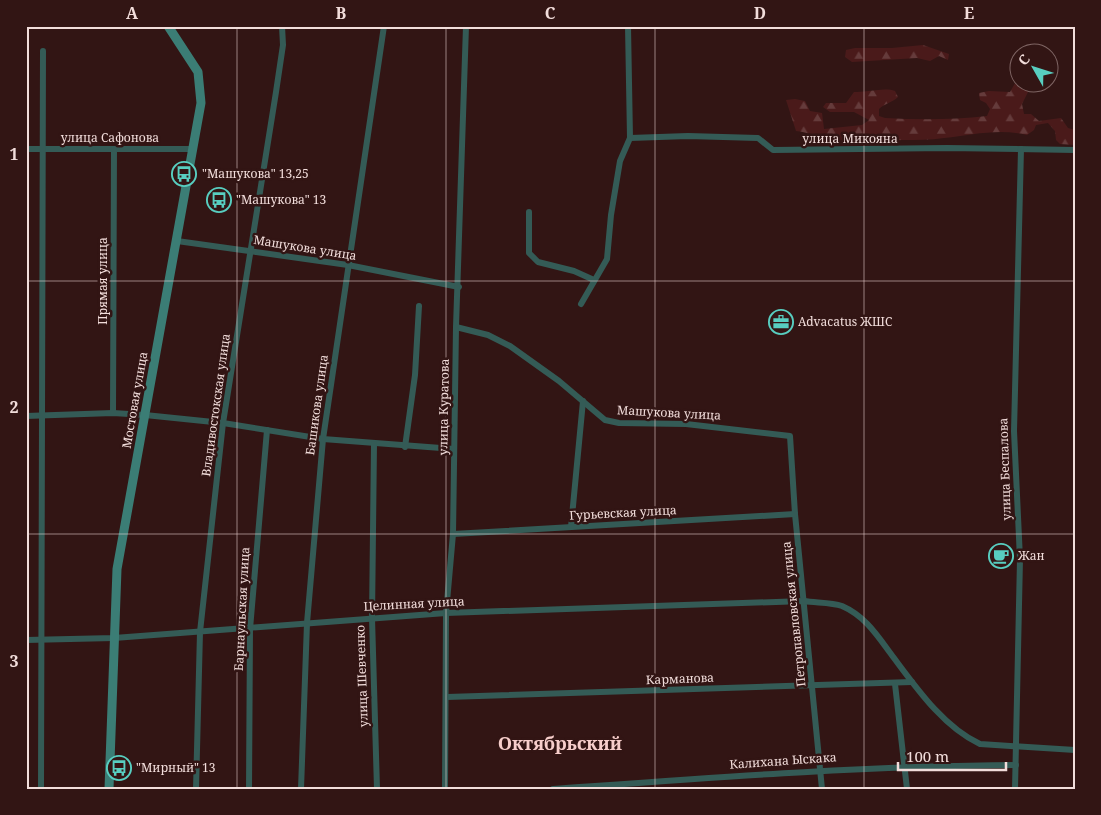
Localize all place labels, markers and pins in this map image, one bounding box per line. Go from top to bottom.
bus stop icon: "Машукова" 13,25 [171,161,197,187]
place label: "Машукова" 13,25 [202,165,309,182]
bus stop icon: "Машукова" 13 [206,187,232,213]
place label: "Машукова" 13 [236,191,327,208]
office icon: Advacatus ЖШС [768,309,794,335]
place label: Advacatus ЖШС [798,313,892,330]
cafe icon: Жан [988,543,1014,569]
place label: Жан [1017,547,1045,564]
bus stop icon: "Мирный" 13 [106,755,132,781]
place label: "Мирный" 13 [136,759,216,776]

